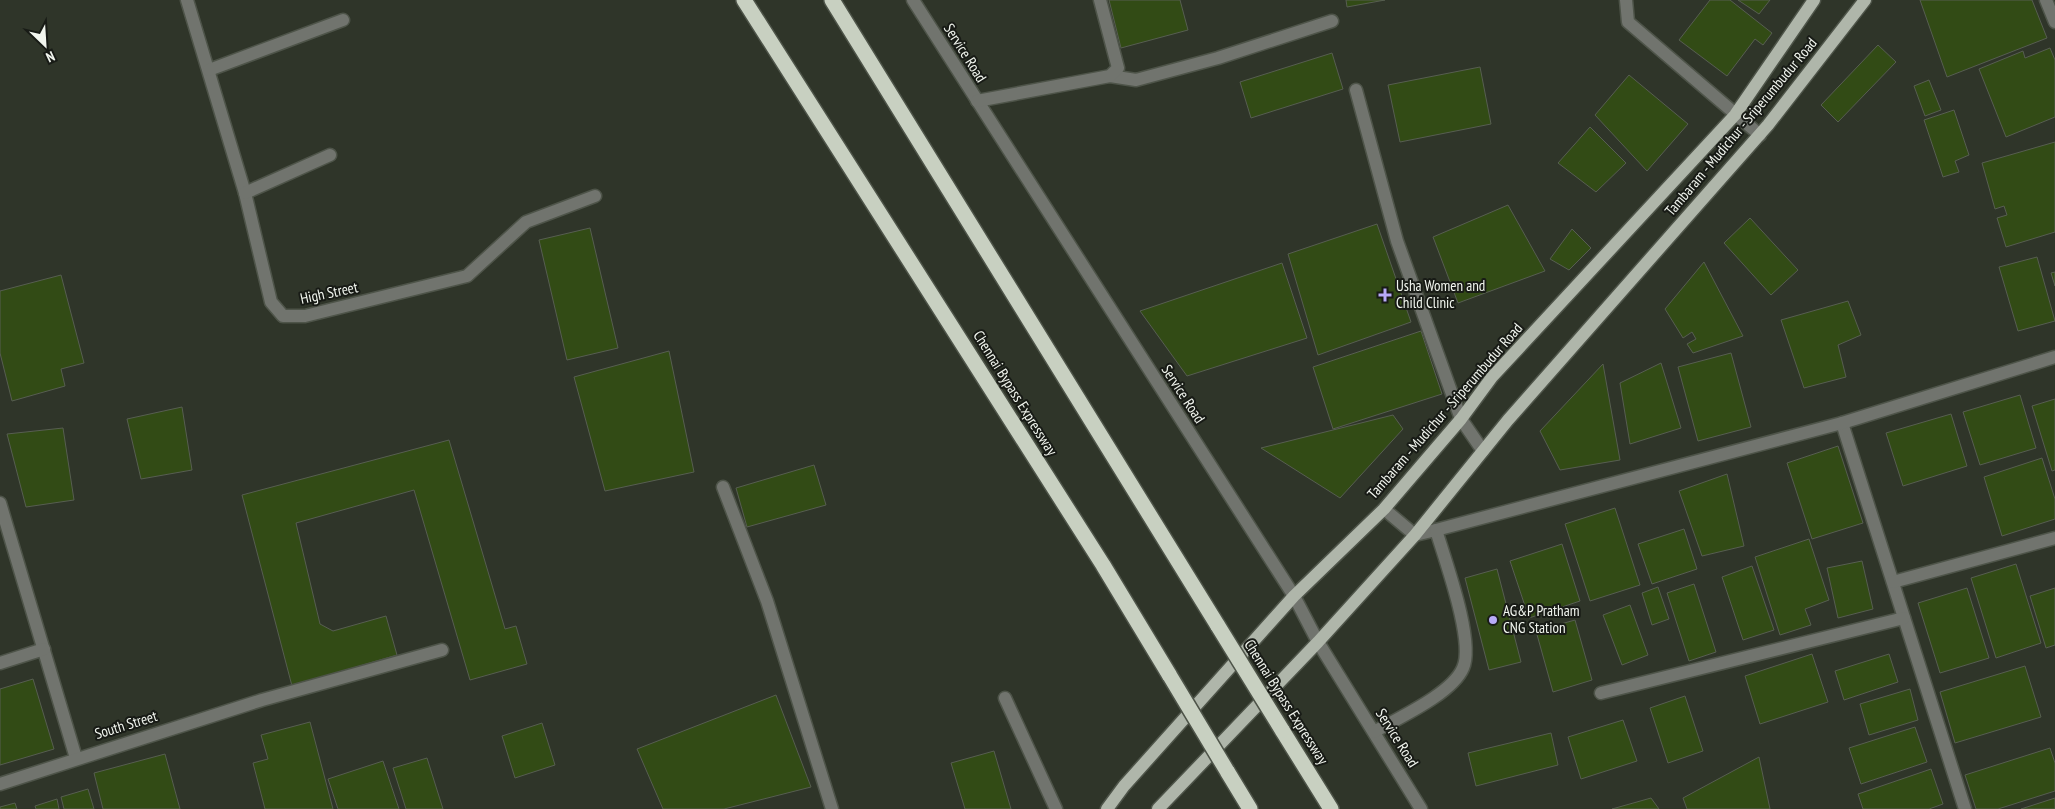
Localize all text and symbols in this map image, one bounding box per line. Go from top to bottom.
north arrow [20,20,70,70]
street label: Service Road [940,20,991,86]
street label: Tambaram - Mudichur - Sriperumbudur Road [1660,34,1821,220]
text: N [43,47,58,67]
place label: Usha Women and Child Clinic [1396,276,1485,312]
street label: High Street [298,277,360,308]
marker: Usha Women and Child Clinic [1378,288,1392,302]
street label: Tambaram - Mudichur - Sriperumbudur Road [1363,319,1526,503]
street label: Chennai Bypass Expressway [969,327,1062,459]
street label: Service Road [1158,361,1209,427]
place label: AG&P Pratham CNG Station [1503,601,1579,637]
marker: AG&P Pratham CNG Station [1487,614,1499,626]
street label: Chennai Bypass Expressway [1240,636,1333,768]
street label: Service Road [1372,705,1423,771]
street label: South Street [92,706,159,743]

